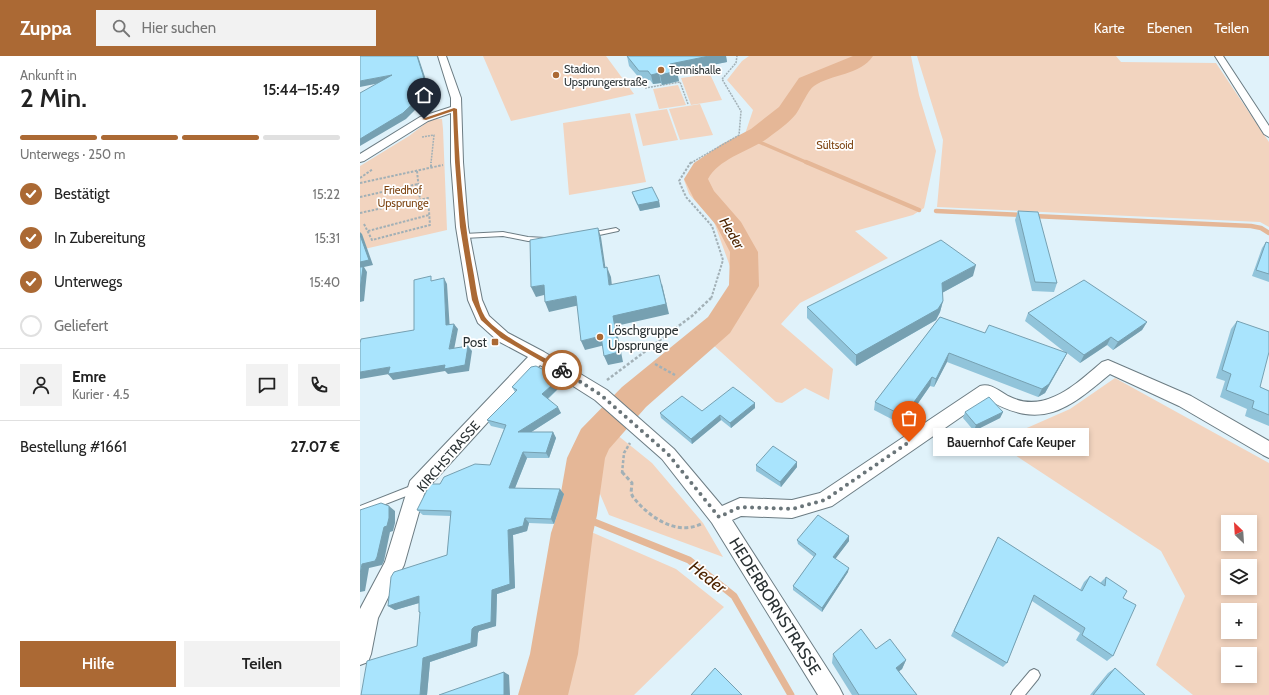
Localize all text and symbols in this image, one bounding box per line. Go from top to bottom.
search box [96,10,376,46]
text: Zuppa [20,17,72,40]
icon: search [110,17,132,39]
text: Hier suchen [142,19,216,37]
text: Karte [1094,19,1125,37]
text: Ebenen [1147,19,1192,37]
text: Teilen [1214,19,1249,37]
place label: Stadion Upsprungerstraße [564,62,648,89]
place label: Tennishalle [669,63,721,77]
marker: Tennishalle [656,65,666,75]
text: Ankunft in [20,67,77,83]
marker: Stadion Upsprungerstraße [551,70,561,80]
pin [407,78,441,119]
text: 15:44–15:49 [263,81,340,99]
text: 2 Min. [20,82,87,114]
icon: home [413,84,435,106]
park label: Sültsoid [816,138,854,152]
text: Unterwegs · 250 m [20,146,126,162]
icon: check [20,183,42,205]
park label: Friedhof Upsprunge [377,183,429,210]
text: Bestätigt [54,185,110,203]
text: 15:22 [312,186,340,202]
water label: Heder [716,214,749,253]
icon: check [20,227,42,249]
text: In Zubereitung [54,229,145,247]
text: 15:31 [315,230,340,246]
icon: check [20,271,42,293]
text: Unterwegs [54,273,122,291]
text: 15:40 [309,274,340,290]
text: Geliefert [54,317,108,335]
place label: Löschgruppe Upsprunge [608,322,679,353]
marker: Löschgruppe Upsprunge [595,332,605,342]
place label: Post [463,334,488,350]
marker: Post [490,337,500,347]
courier [542,350,582,390]
icon: bike [551,359,573,381]
button: person [20,364,62,406]
button: chat [246,364,288,406]
button: phone [298,364,340,406]
text: Emre [72,368,106,386]
text: Kurier · 4.5 [72,386,130,402]
pin [892,401,926,442]
icon: bag [898,407,920,429]
street label: KIRCHSTRASSE [413,417,483,495]
callout: Bauernhof Cafe Keuper [933,428,1089,456]
text: Bauernhof Cafe Keuper [947,434,1075,450]
text: Bestellung #1661 [20,438,127,456]
text: 27.07 € [291,438,340,456]
north arrow [1221,515,1257,551]
map controls [1221,515,1257,683]
street label: HEDERBORNSTRASSE [725,534,825,678]
water label: Heder [686,556,731,598]
button: layers [1221,559,1257,595]
button: + [1221,603,1257,639]
button: Hilfe [20,641,176,687]
button: Teilen [184,641,340,687]
button: − [1221,647,1257,683]

